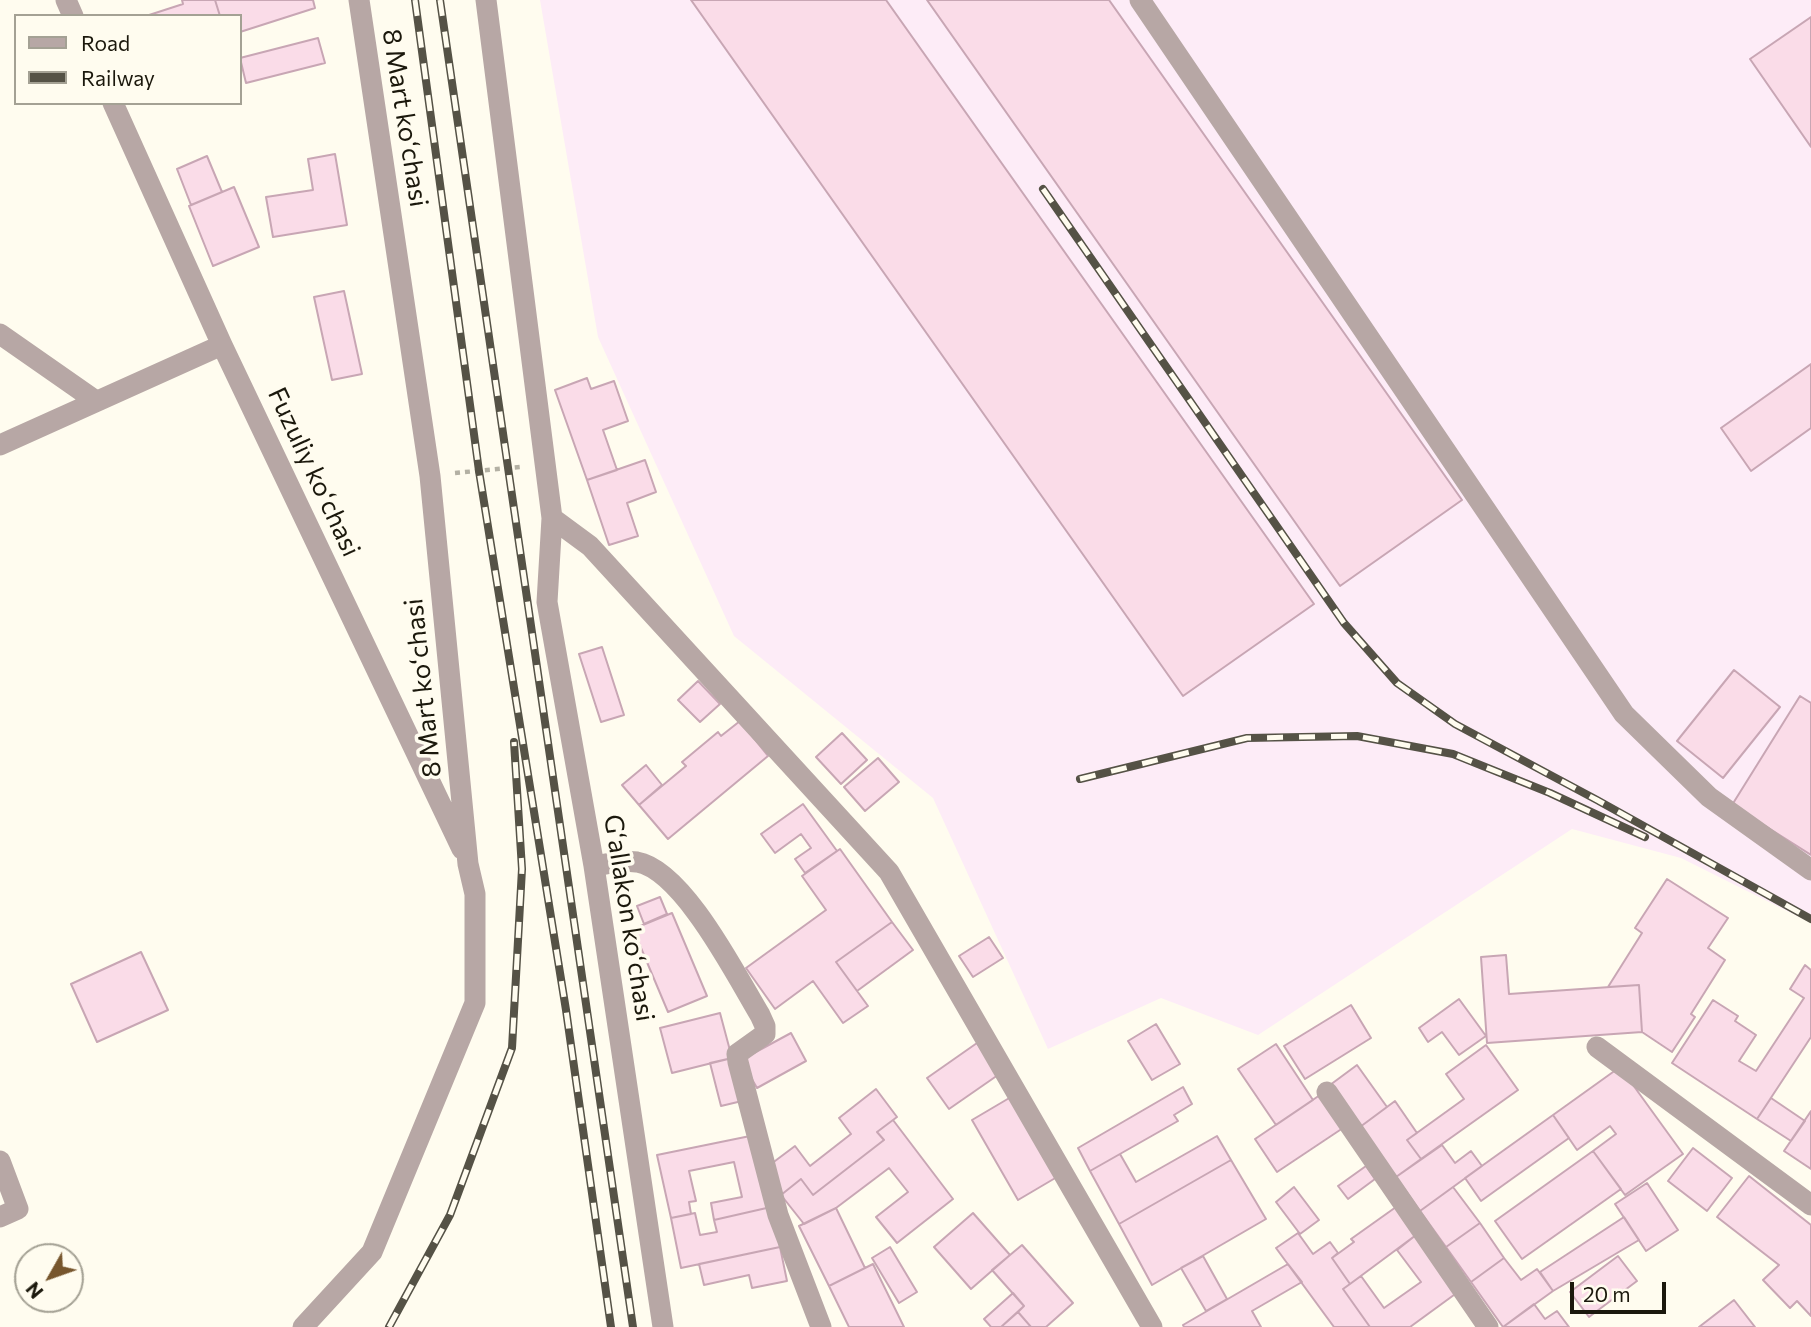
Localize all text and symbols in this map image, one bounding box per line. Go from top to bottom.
legend [14,14,242,105]
street label: 8 Mart koʻchasi [376,27,434,209]
text: Road [81,30,130,55]
text: Railway [81,65,155,90]
street label: Fuzuliy koʻchasi [261,382,367,562]
street label: 8 Mart koʻchasi [398,597,448,779]
street label: Gʻallakon koʻchasi [597,812,661,1024]
north arrow [14,1243,84,1313]
scale bar [1573,1268,1669,1312]
text: N [21,1278,47,1303]
text: 20 m [1583,1281,1631,1306]

